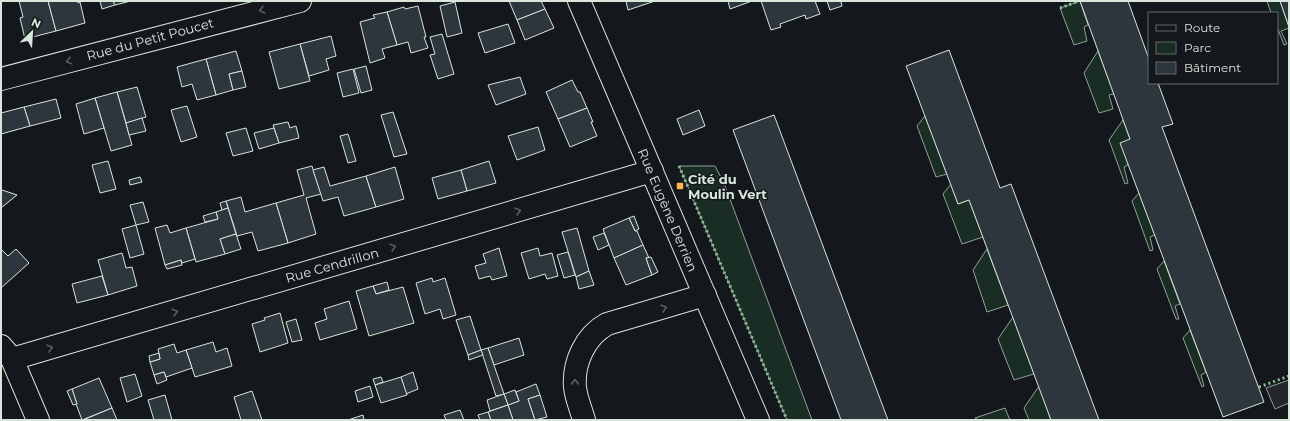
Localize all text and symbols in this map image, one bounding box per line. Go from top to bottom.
one-way arrow [259,6,265,14]
north arrow [12,12,52,52]
legend [1148,12,1278,84]
street label: Rue du Petit Poucet [85,14,215,64]
text: N [29,15,43,31]
text: Route [1184,20,1220,35]
text: Parc [1184,40,1211,55]
one-way arrow [66,56,72,64]
text: Bâtiment [1184,60,1241,75]
street label: Rue Eugène Derrien [635,146,701,274]
place label: Cité du Moulin Vert [688,171,767,202]
marker: Cité du Moulin Vert [675,181,685,191]
one-way arrow [514,207,521,216]
one-way arrow [390,243,397,252]
street label: Rue Cendrillon [284,244,380,286]
one-way arrow [661,304,668,313]
one-way arrow [171,308,178,317]
one-way arrow [46,344,53,353]
one-way arrow [571,379,579,385]

